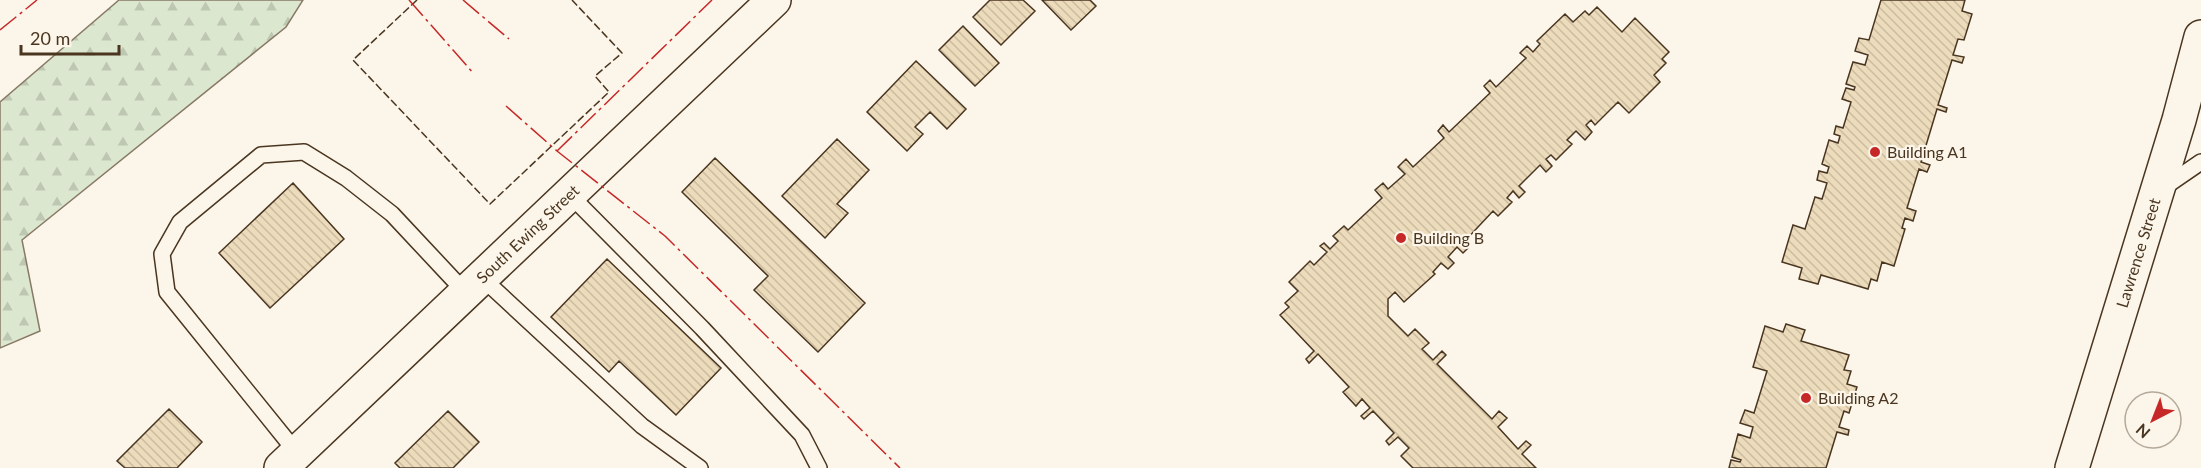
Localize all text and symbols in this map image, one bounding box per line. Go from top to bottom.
scale bar [21,18,118,56]
text: 20 m [30,27,70,49]
place label: Building A1 [1887,142,1967,161]
marker: Building A1 [1868,145,1882,159]
street label: South Ewing Street [472,180,583,287]
street label: Lawrence Street [2112,195,2164,310]
place label: Building B [1413,228,1484,247]
marker: Building B [1394,231,1408,245]
place label: Building A2 [1818,388,1898,407]
north arrow [2123,390,2183,450]
marker: Building A2 [1799,391,1813,405]
text: N [2132,420,2154,443]

